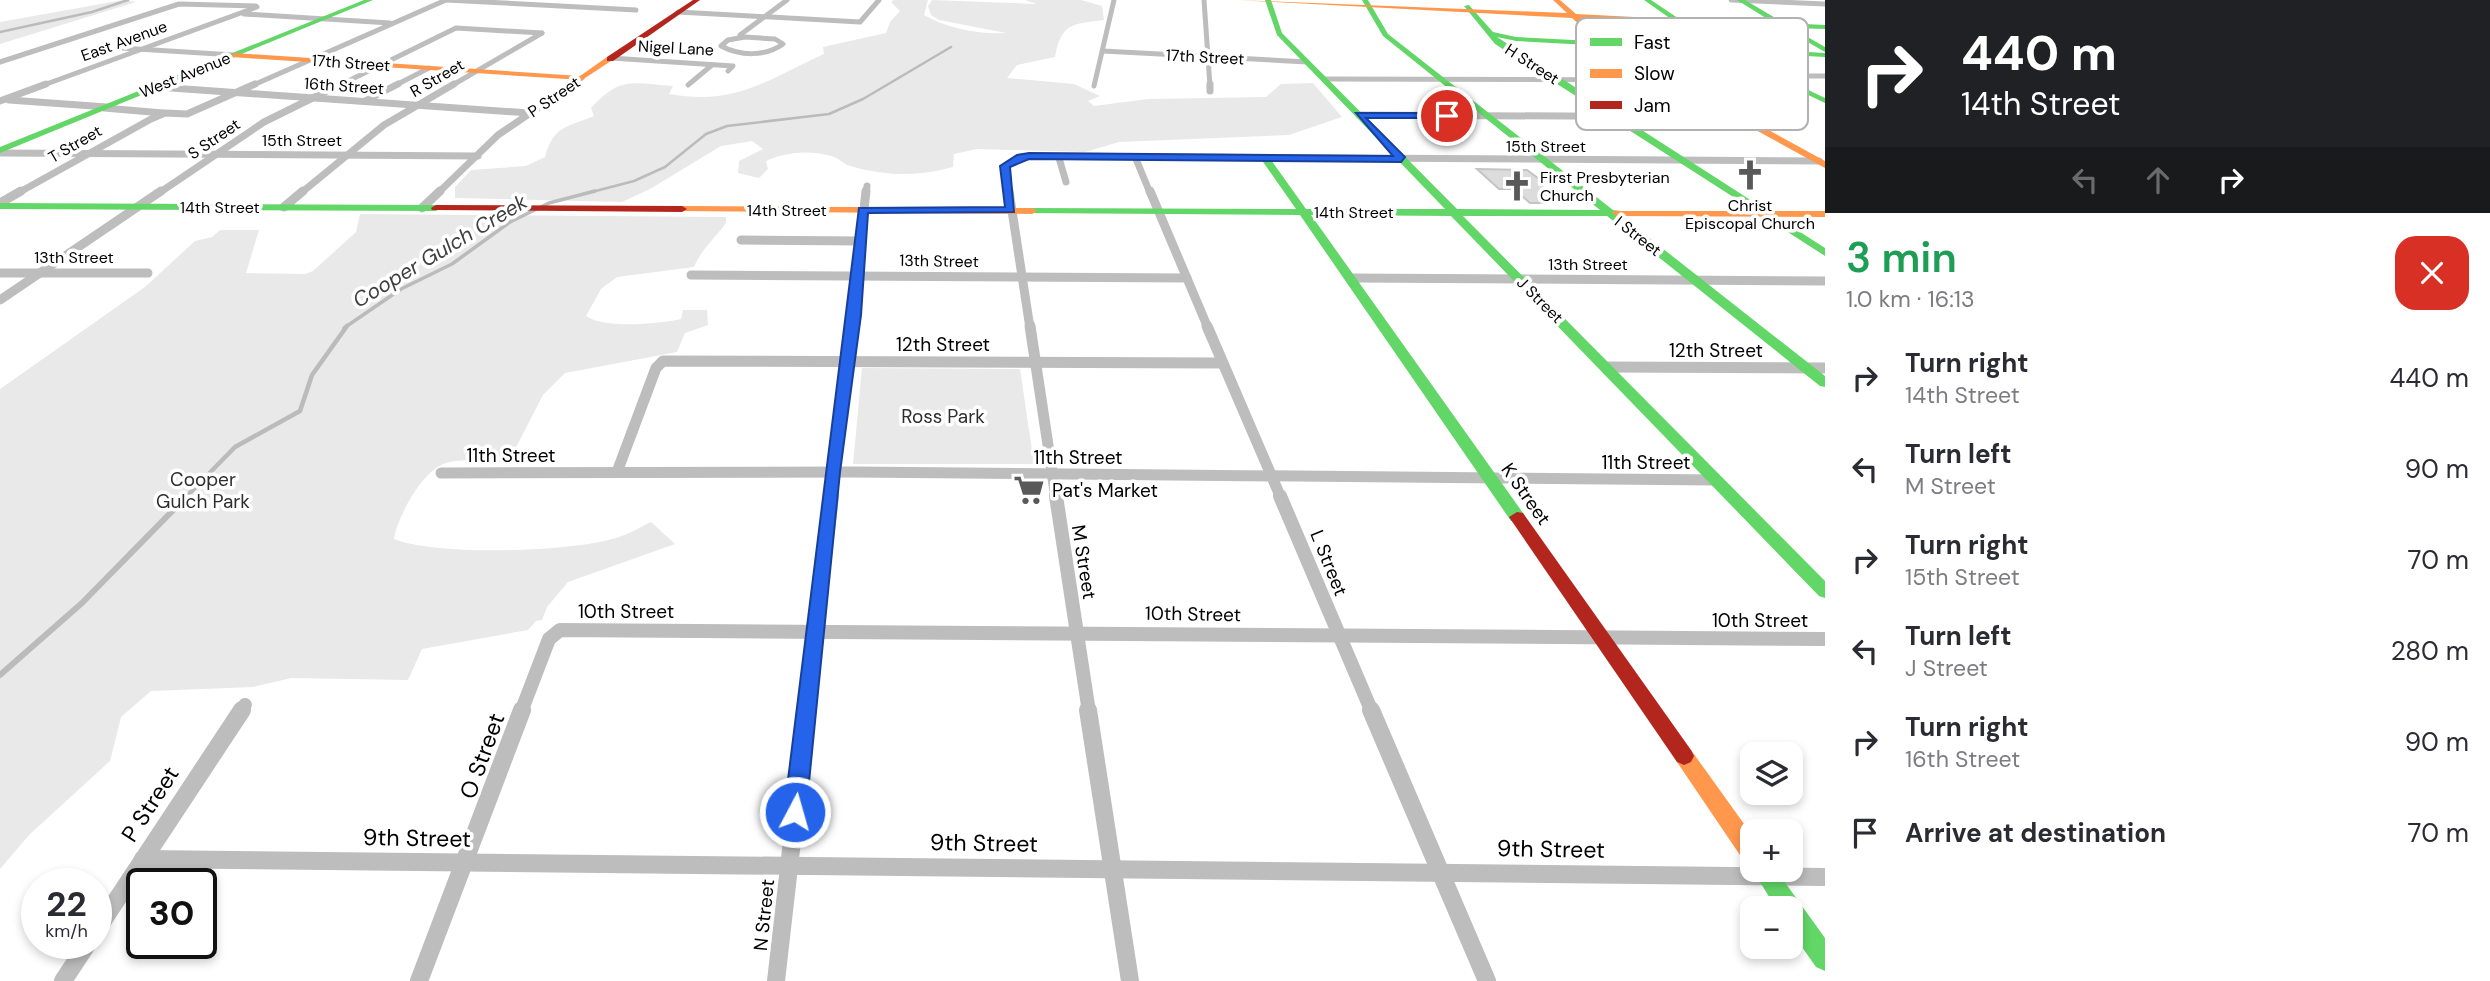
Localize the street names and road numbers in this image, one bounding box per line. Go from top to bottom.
street label: East Avenue [78,16,170,66]
street label: Nigel Lane [638,36,714,60]
street label: H Street [1501,39,1563,89]
street label: 17th Street [1165,44,1245,70]
street label: West Avenue [136,47,234,103]
street label: 17th Street [311,50,391,76]
street label: R Street [406,54,468,102]
street label: P Street [524,72,584,122]
street label: 16th Street [303,73,385,99]
street label: S Street [184,114,244,164]
street label: T Street [44,120,106,168]
street label: 15th Street [262,130,342,151]
street label: 15th Street [1506,136,1586,157]
street label: 14th Street [180,197,260,218]
street label: 14th Street [747,200,827,221]
street label: 14th Street [1314,202,1394,223]
street label: I Street [1611,211,1665,261]
street label: 13th Street [34,247,114,268]
street label: 13th Street [899,250,979,272]
street label: 13th Street [1548,254,1628,275]
street label: J Street [1512,272,1568,328]
street label: 12th Street [896,332,990,357]
street label: 12th Street [1669,338,1763,363]
street label: 11th Street [466,443,556,468]
street label: 11th Street [1033,445,1123,470]
street label: 11th Street [1601,450,1691,475]
street label: K Street [1496,458,1556,530]
street label: M Street [1066,523,1102,601]
street label: L Street [1305,526,1353,600]
street label: 10th Street [578,599,674,624]
street label: 10th Street [1145,601,1241,627]
street label: 10th Street [1712,608,1808,633]
street label: O Street [453,709,511,803]
street label: P Street [114,760,186,848]
street label: 9th Street [363,822,471,854]
street label: 9th Street [930,827,1038,859]
street label: 9th Street [1497,833,1605,865]
street label: N Street [748,878,780,952]

